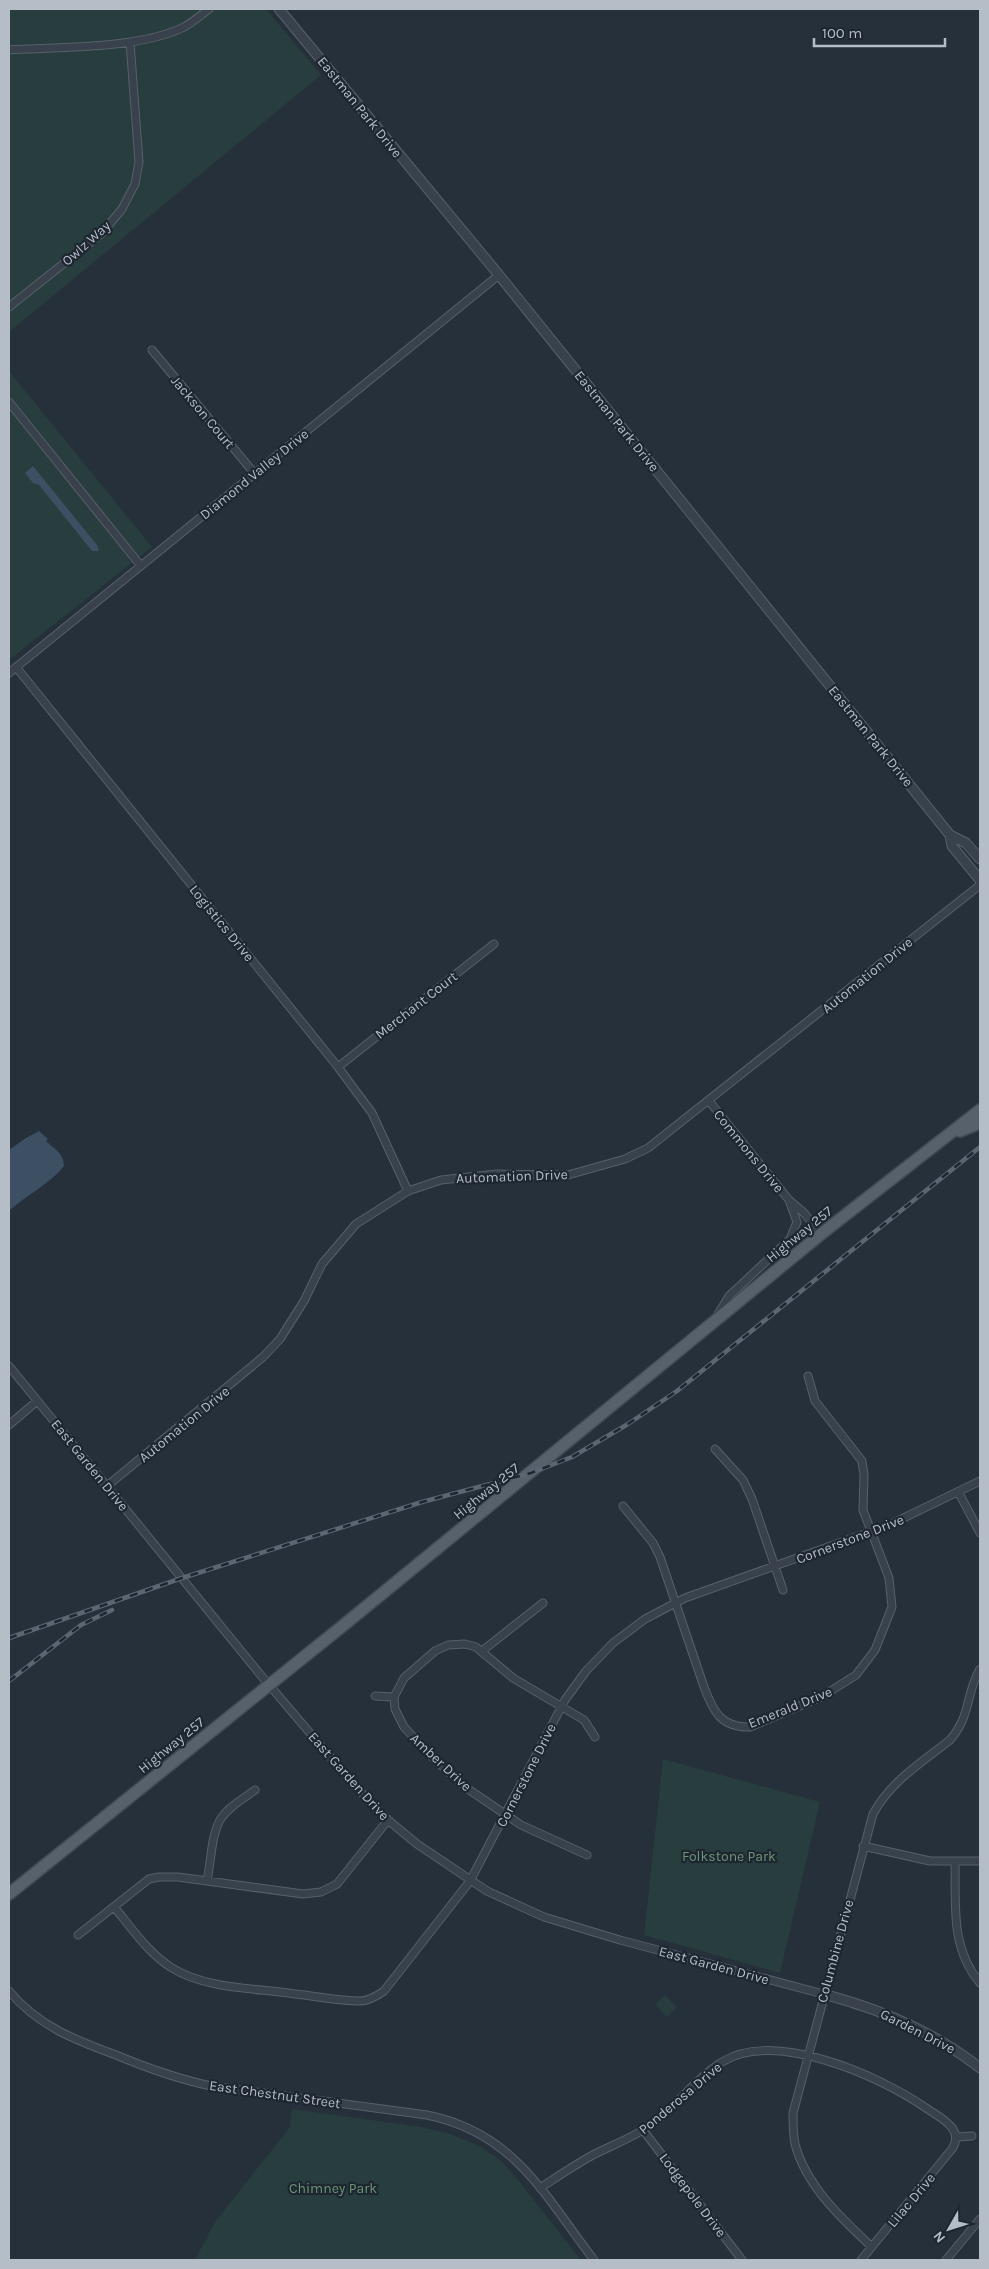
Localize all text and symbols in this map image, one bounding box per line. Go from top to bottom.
scale bar [814,15,945,47]
text: 100 m [822,24,862,42]
street label: Eastman Park Drive [314,53,406,161]
street label: Owlz Way [59,217,114,270]
street label: Eastman Park Drive [571,367,663,475]
street label: Jackson Court [167,372,238,452]
street label: Diamond Valley Drive [197,425,312,523]
street label: Eastman Park Drive [825,682,917,790]
street label: Logistics Drive [186,882,258,965]
street label: Automation Drive [819,934,916,1017]
street label: Merchant Court [372,968,461,1043]
street label: Commons Drive [710,1106,787,1196]
street label: Automation Drive [456,1166,568,1187]
street label: Highway 257 [763,1202,836,1266]
street label: Automation Drive [136,1383,233,1466]
street label: East Garden Drive [47,1416,132,1515]
street label: Highway 257 [450,1459,523,1523]
street label: Cornerstone Drive [794,1511,906,1568]
street label: Emerald Drive [746,1683,835,1732]
street label: Highway 257 [135,1713,208,1777]
street label: Cornerstone Drive [493,1721,560,1830]
street label: East Garden Drive [304,1729,393,1824]
street label: Amber Drive [406,1730,475,1795]
park label: Folkstone Park [682,1848,776,1865]
street label: Columbine Drive [814,1898,857,2004]
street label: East Garden Drive [657,1943,771,1988]
street label: Garden Drive [877,2005,958,2058]
street label: Ponderosa Drive [635,2059,725,2138]
street label: East Chestnut Street [208,2077,342,2112]
street label: Lodgepole Drive [656,2150,730,2241]
street label: Lilac Drive [884,2170,939,2231]
park label: Chimney Park [289,2180,377,2197]
north arrow [924,2204,974,2254]
text: N [930,2228,949,2246]

